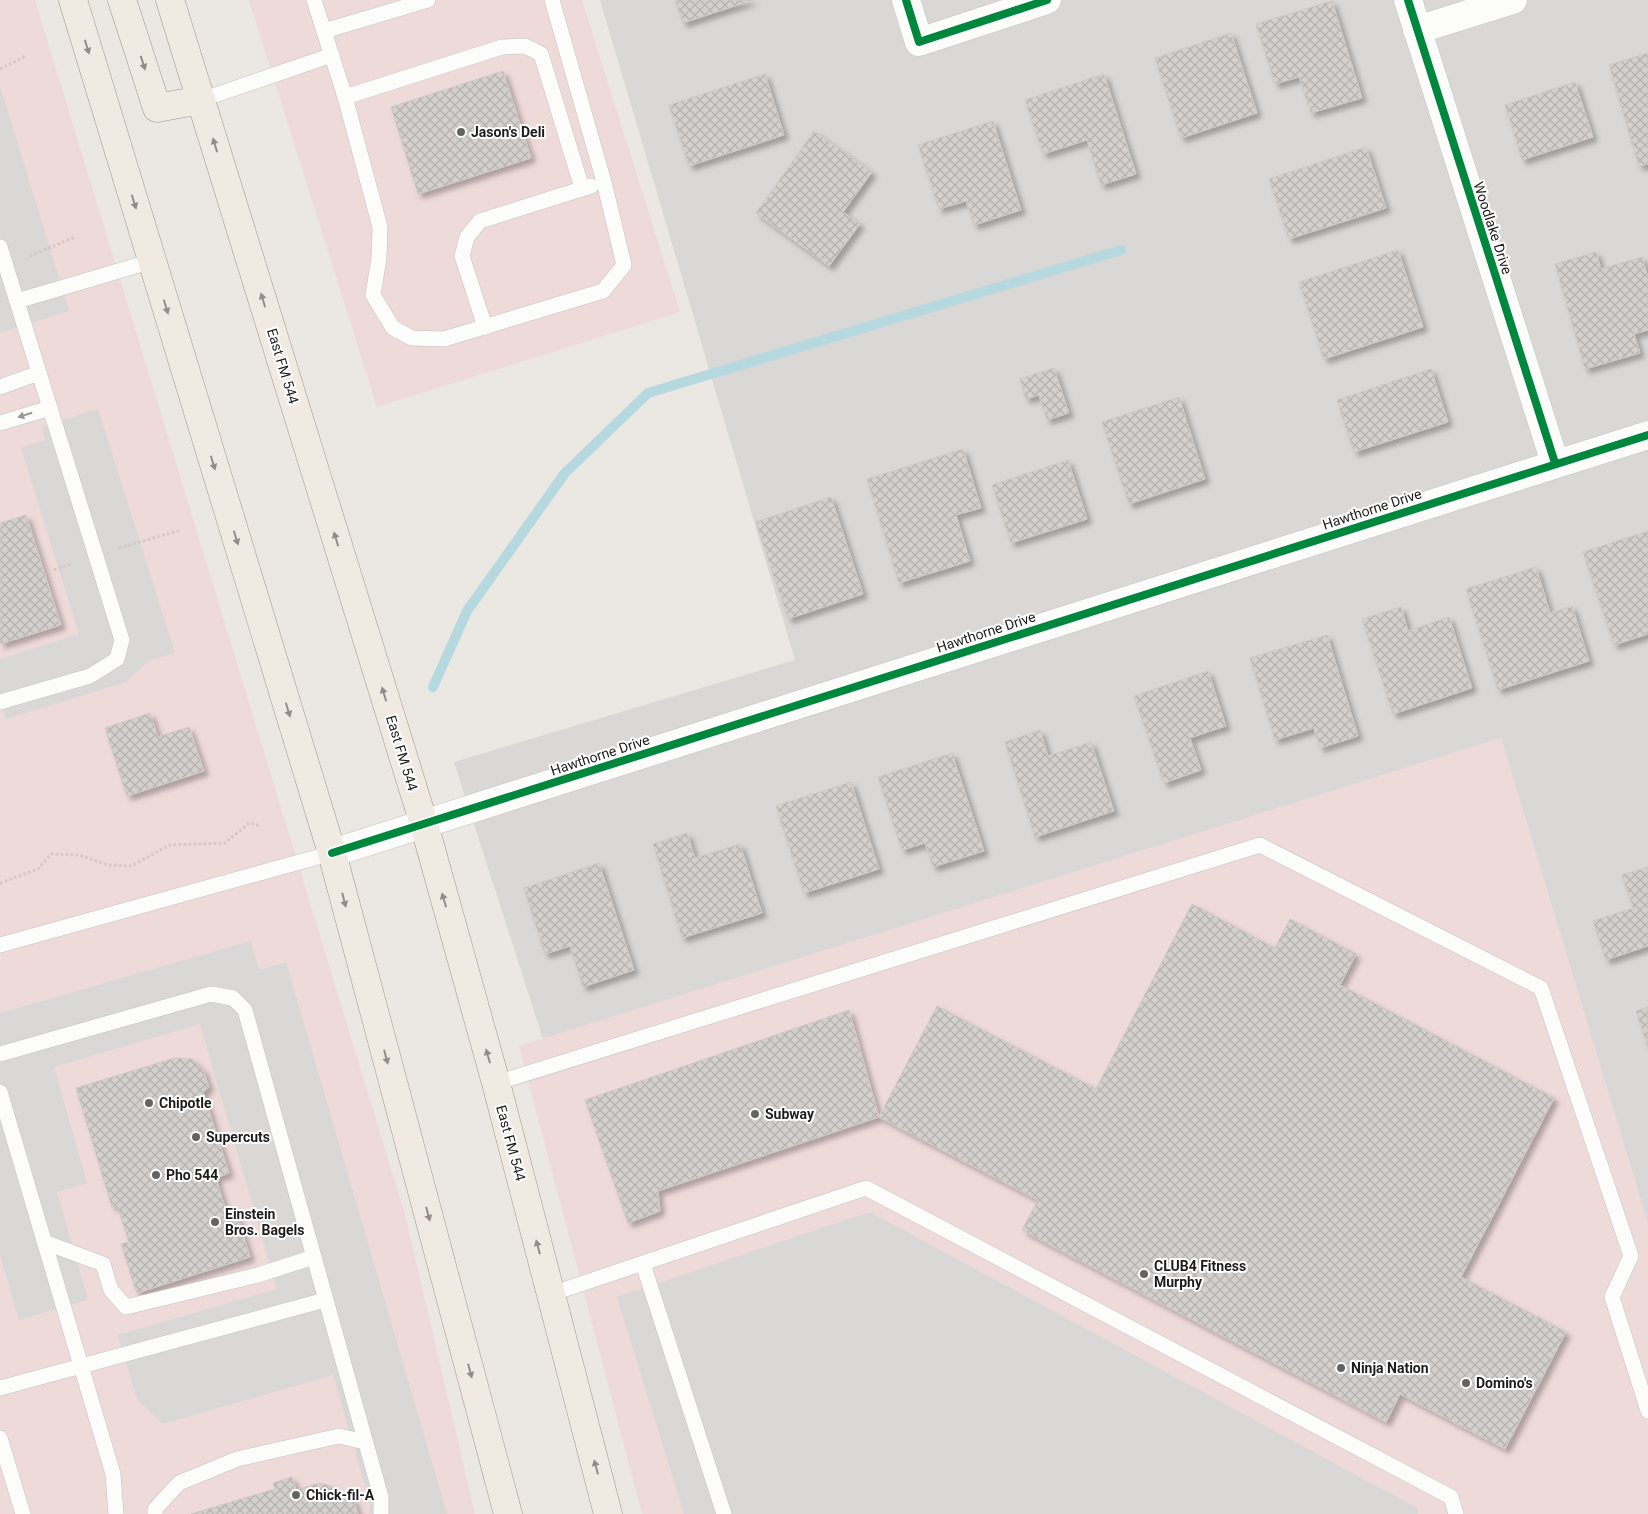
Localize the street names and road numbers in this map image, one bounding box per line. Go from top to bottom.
street label: Woodlake Drive [1470,180,1516,276]
street label: East FM 544 [264,326,302,406]
street label: Hawthorne Drive [1320,485,1424,533]
street label: Hawthorne Drive [934,608,1038,656]
street label: East FM 544 [383,713,421,793]
street label: Hawthorne Drive [548,731,652,779]
street label: East FM 544 [493,1103,529,1183]

